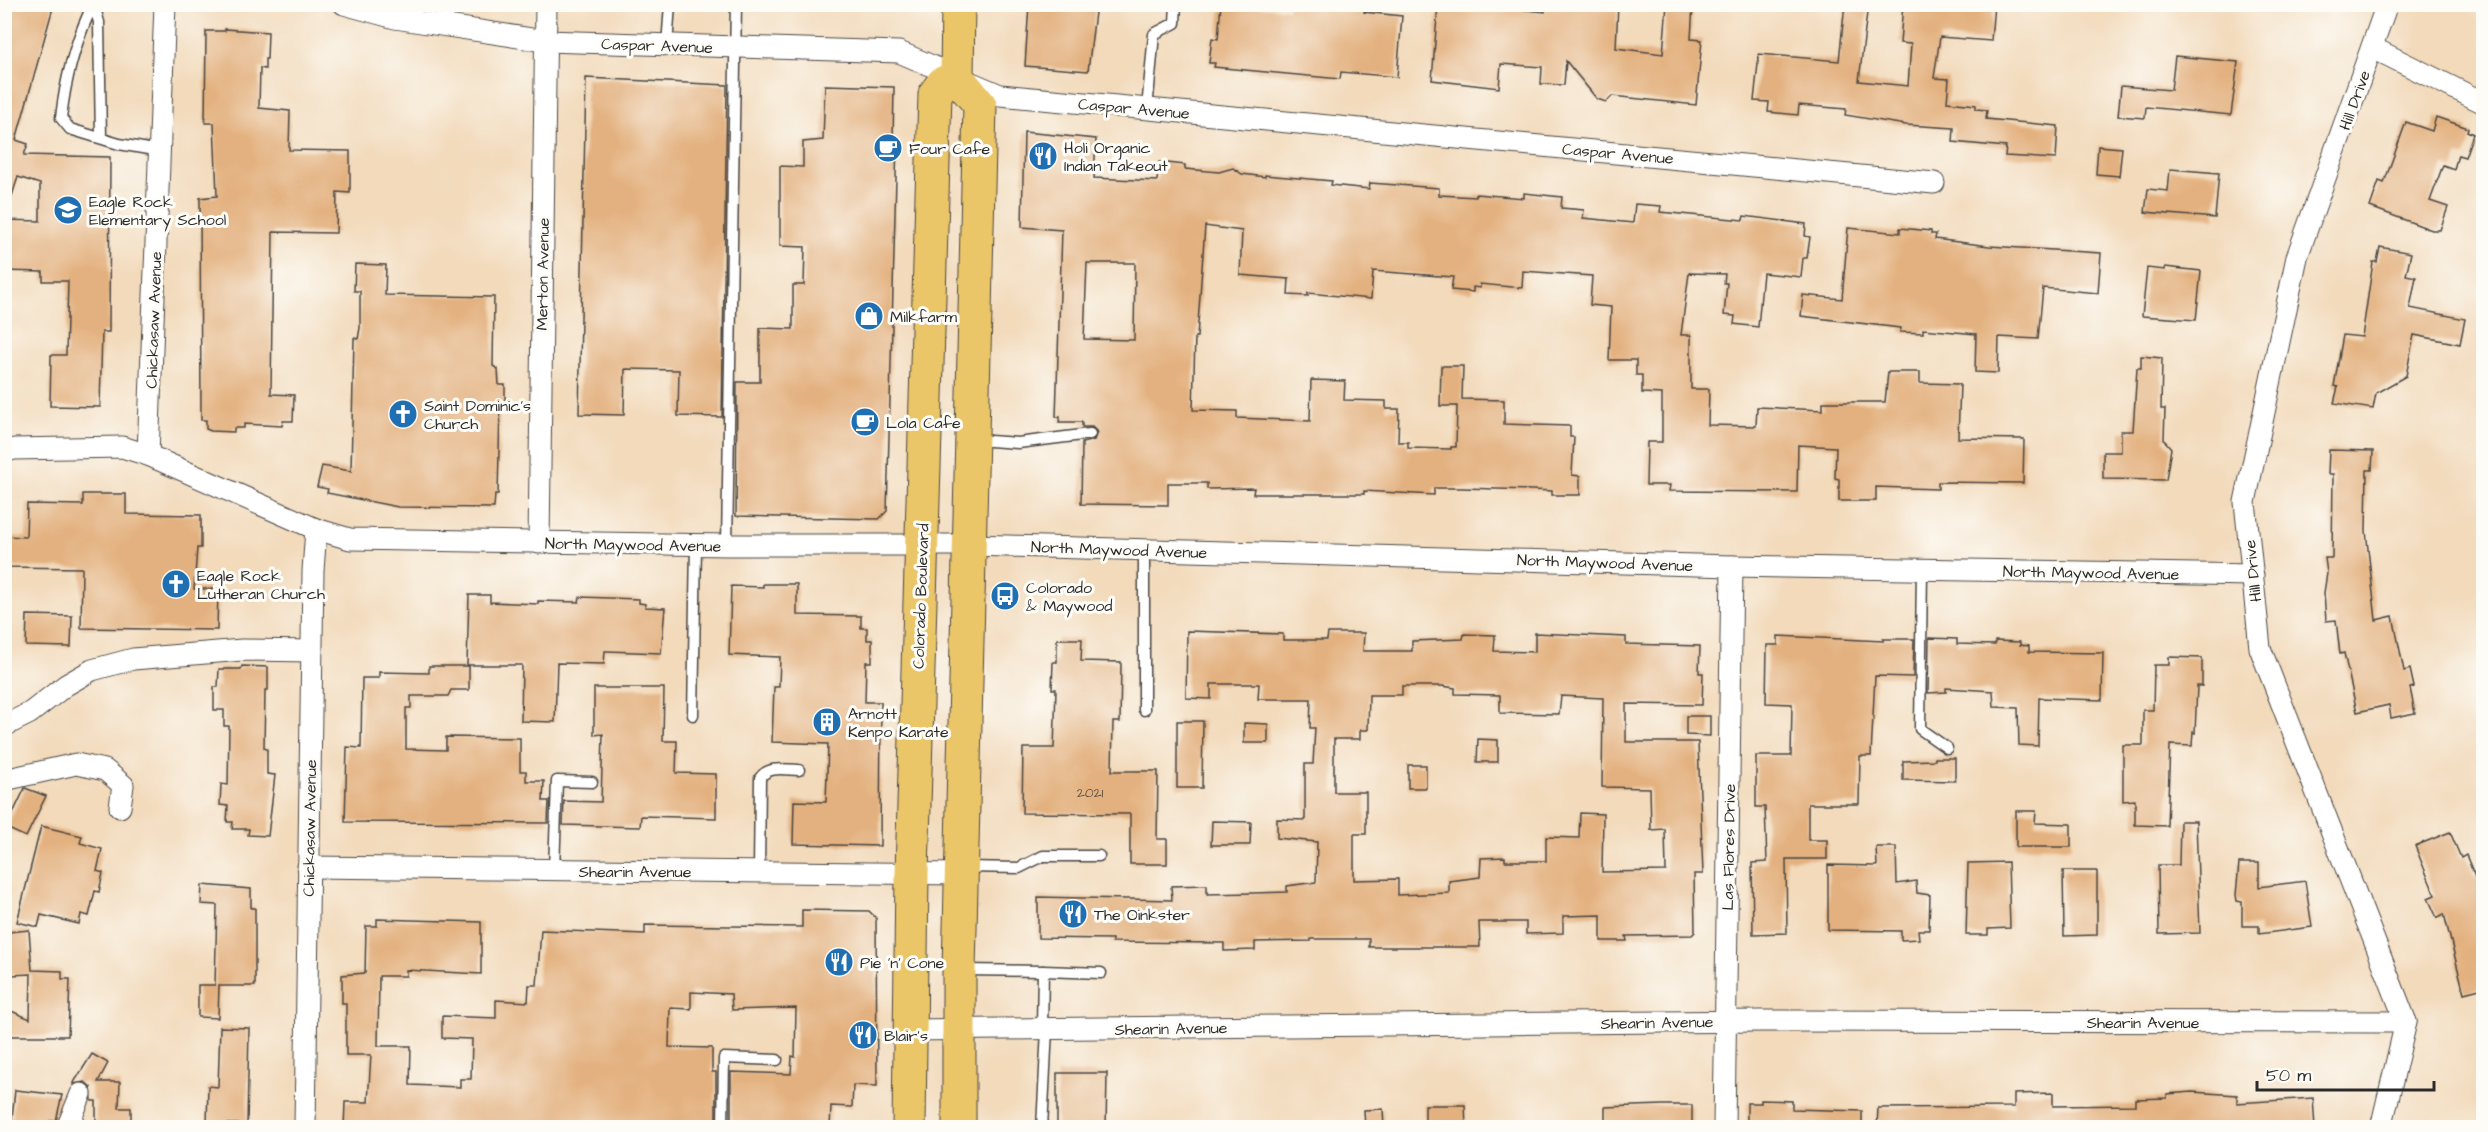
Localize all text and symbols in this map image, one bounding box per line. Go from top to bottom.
street label: Caspar Avenue [601,33,714,59]
street label: Hill Drive [2334,67,2376,133]
street label: Caspar Avenue [1077,93,1191,125]
cafe icon: Four Cafe [872,132,904,164]
place label: Holi Organic Indian Takeout [1064,137,1168,177]
place label: Four Cafe [909,138,990,160]
street label: Caspar Avenue [1561,138,1675,170]
restaurant icon: Holi Organic Indian Takeout [1027,140,1059,172]
place label: Eagle Rock Elementary School [89,191,226,232]
school or university icon: Eagle Rock Elementary School [52,194,84,226]
street label: Merton Avenue [531,217,555,330]
street label: Chickasaw Avenue [141,251,167,389]
shop icon: Milkfarm [853,300,885,332]
place label: Milkfarm [890,306,957,328]
place label: Saint Dominic's Church [424,395,531,435]
church icon: Saint Dominic's Church [387,398,419,430]
cafe icon: Lola Cafe [849,406,881,438]
place label: Lola Cafe [886,412,961,434]
street label: Colorado Boulevard [907,523,935,669]
street label: North Maywood Avenue [545,532,722,559]
street label: North Maywood Avenue [1030,536,1208,565]
street label: Hill Drive [2239,539,2267,603]
street label: North Maywood Avenue [1516,549,1694,578]
street label: North Maywood Avenue [2003,560,2180,587]
place label: Eagle Rock Lutheran Church [197,565,325,605]
church icon: Eagle Rock Lutheran Church [160,568,192,600]
place label: Colorado & Maywood [1026,577,1112,618]
bus stop icon: Colorado & Maywood [989,580,1021,612]
place label: Arnott Kenpo Karate [848,703,949,743]
building icon: Arnott Kenpo Karate [811,706,843,738]
street label: Chickasaw Avenue [298,759,322,897]
house number: 2021 [1077,783,1104,803]
street label: Las Flores Drive [1717,783,1741,911]
street label: Shearin Avenue [579,861,692,883]
restaurant icon: The Oinkster [1057,898,1089,930]
place label: The Oinkster [1094,904,1190,926]
restaurant icon: Pie 'n' Cone [823,946,855,978]
place label: Pie 'n' Cone [860,952,945,974]
street label: Shearin Avenue [1601,1011,1714,1035]
street label: Shearin Avenue [2087,1012,2200,1034]
street label: Shearin Avenue [1115,1017,1228,1041]
restaurant icon: Blair's [847,1019,879,1051]
place label: Blair's [884,1025,928,1047]
scale bar [2257,1054,2434,1092]
text: 50 m [2266,1063,2311,1088]

